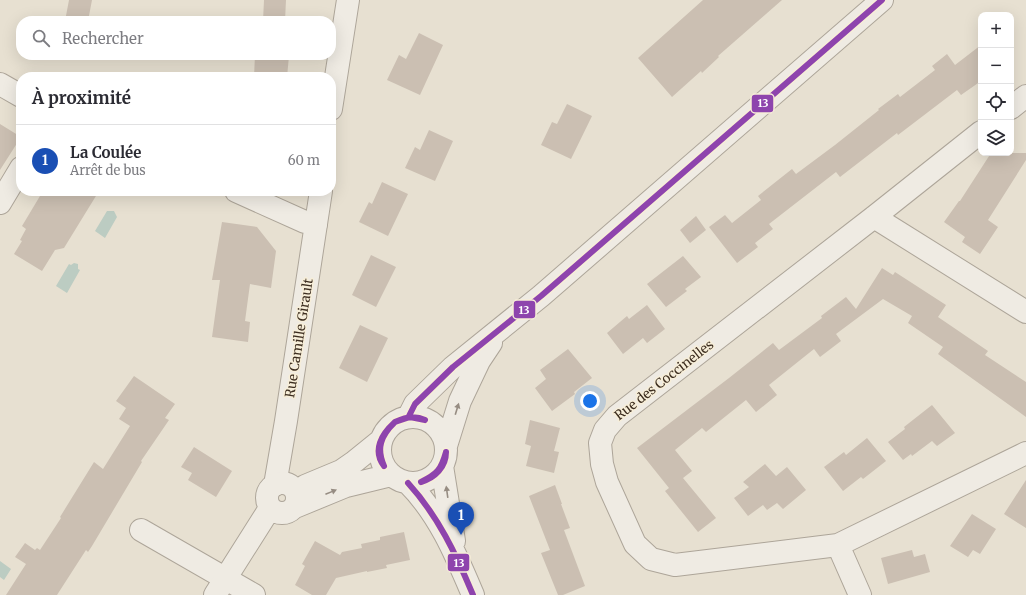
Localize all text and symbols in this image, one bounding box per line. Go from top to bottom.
map controls [978,12,1014,156]
button: + [978,12,1014,48]
search box [16,16,336,60]
icon: search [30,27,52,49]
text: Rechercher [62,29,144,48]
button: − [978,48,1014,84]
button: locate [978,84,1014,120]
text: À proximité [32,87,131,109]
line badge: 13 [751,94,774,113]
text: 13 [757,96,769,110]
button: layers [978,120,1014,156]
text: La Coulée [70,143,141,162]
text: 1 [42,152,48,169]
text: 60 m [288,152,320,169]
text: Arrêt de bus [70,162,146,179]
street label: Rue Camille Girault [281,277,317,399]
line badge: 13 [513,300,536,319]
text: 13 [518,303,530,317]
street label: Rue des Coccinelles [611,336,717,424]
your location [580,391,600,411]
one-way arrow [454,403,460,415]
one-way arrow [444,486,450,498]
one-way arrow [326,488,338,494]
pin: 1 [448,502,474,535]
line badge: 13 [447,553,470,572]
text: 13 [453,556,465,570]

